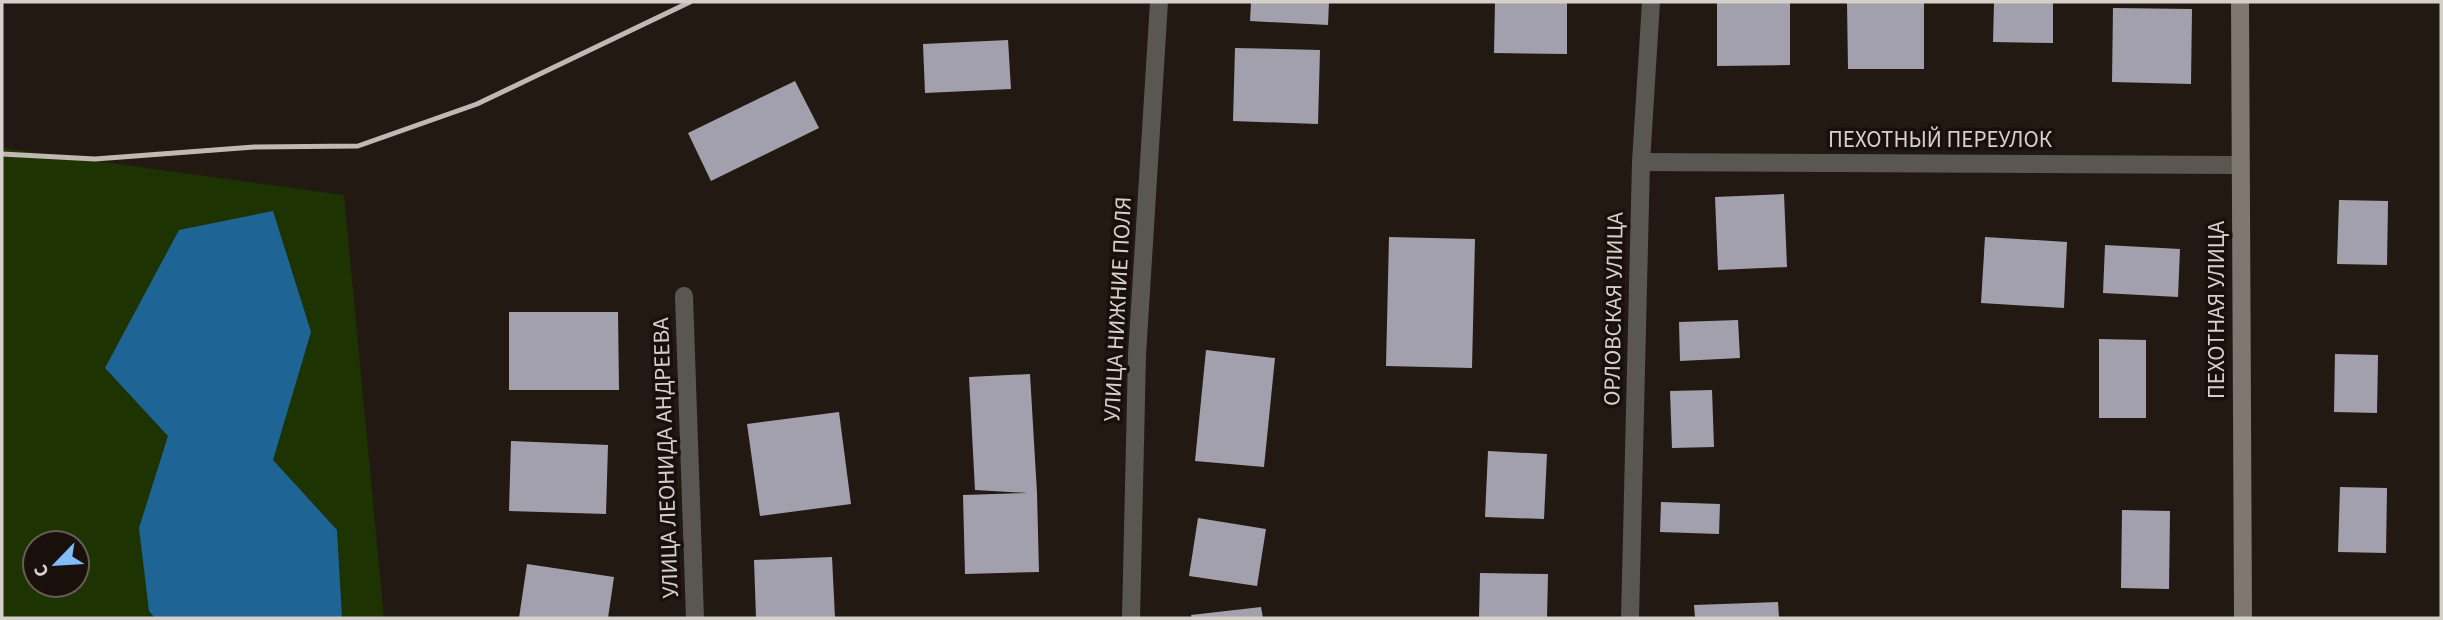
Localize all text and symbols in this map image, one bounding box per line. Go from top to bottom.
street label: ПЕХОТНЫЙ ПЕРЕУЛОК [1828,123,2053,156]
street label: УЛИЦА НИЖНИЕ ПОЛЯ [1095,196,1140,423]
street label: ОРЛОВСКАЯ УЛИЦА [1595,211,1632,406]
street label: ПЕХОТНАЯ УЛИЦА [2200,220,2233,399]
street label: УЛИЦА ЛЕОНИДА АНДРЕЕВА [644,317,687,599]
north arrow [21,529,91,599]
text: С [27,560,57,581]

